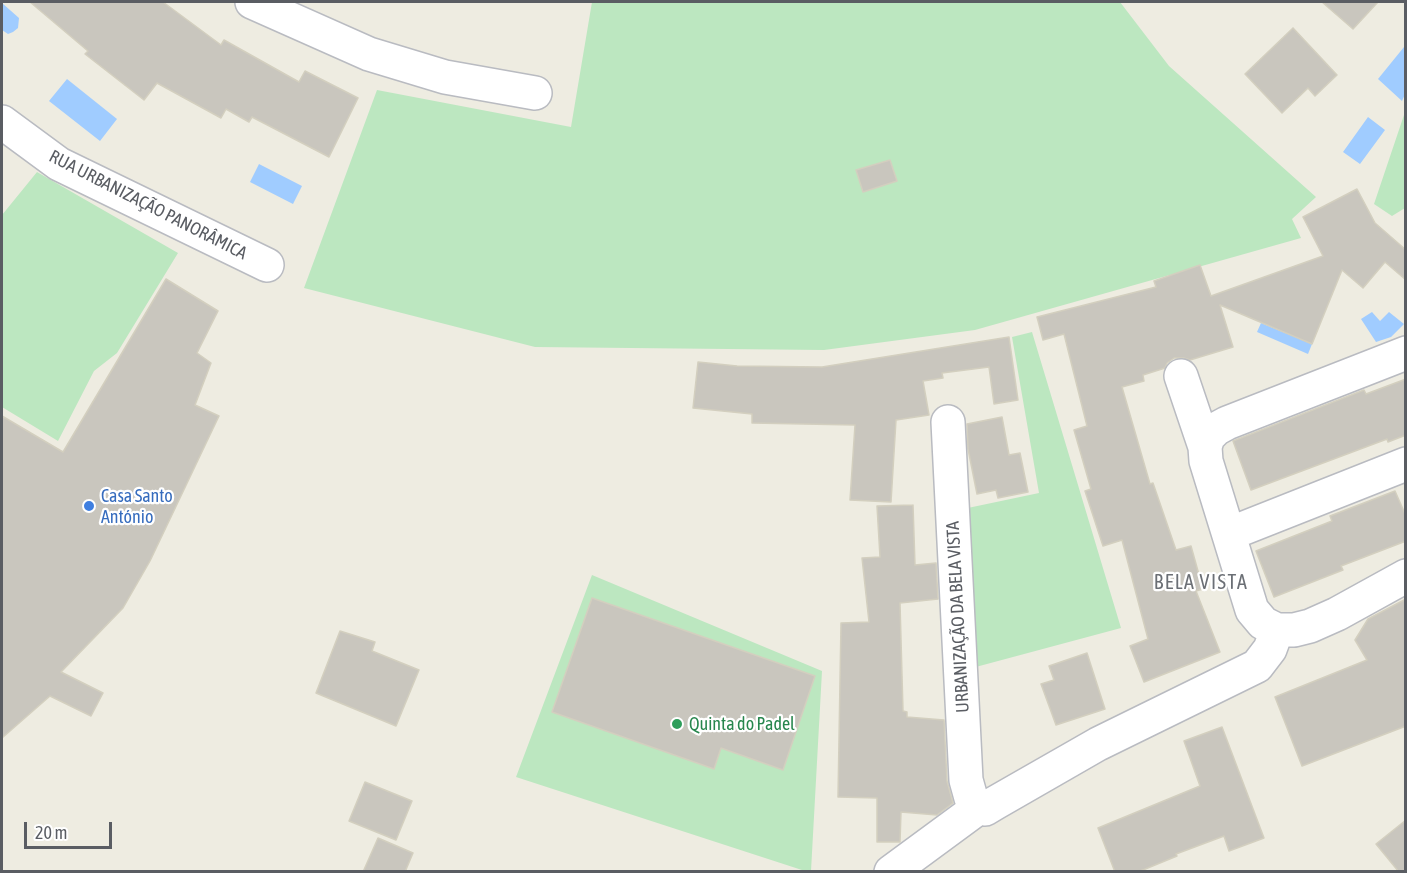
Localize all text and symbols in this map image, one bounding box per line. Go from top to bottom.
street label: RUA URBANIZAÇÃO PANORÂMICA [45,146,251,264]
place label: Casa Santo António [101,485,173,528]
marker: Casa Santo António [82,499,96,513]
street label: URBANIZAÇÃO DA BELA VISTA [942,521,974,713]
district label: BELA VISTA [1154,571,1248,595]
place label: Quinta do Padel [689,713,795,735]
marker: Quinta do Padel [670,717,684,731]
scale bar [27,810,116,848]
text: 20 m [35,822,67,843]

